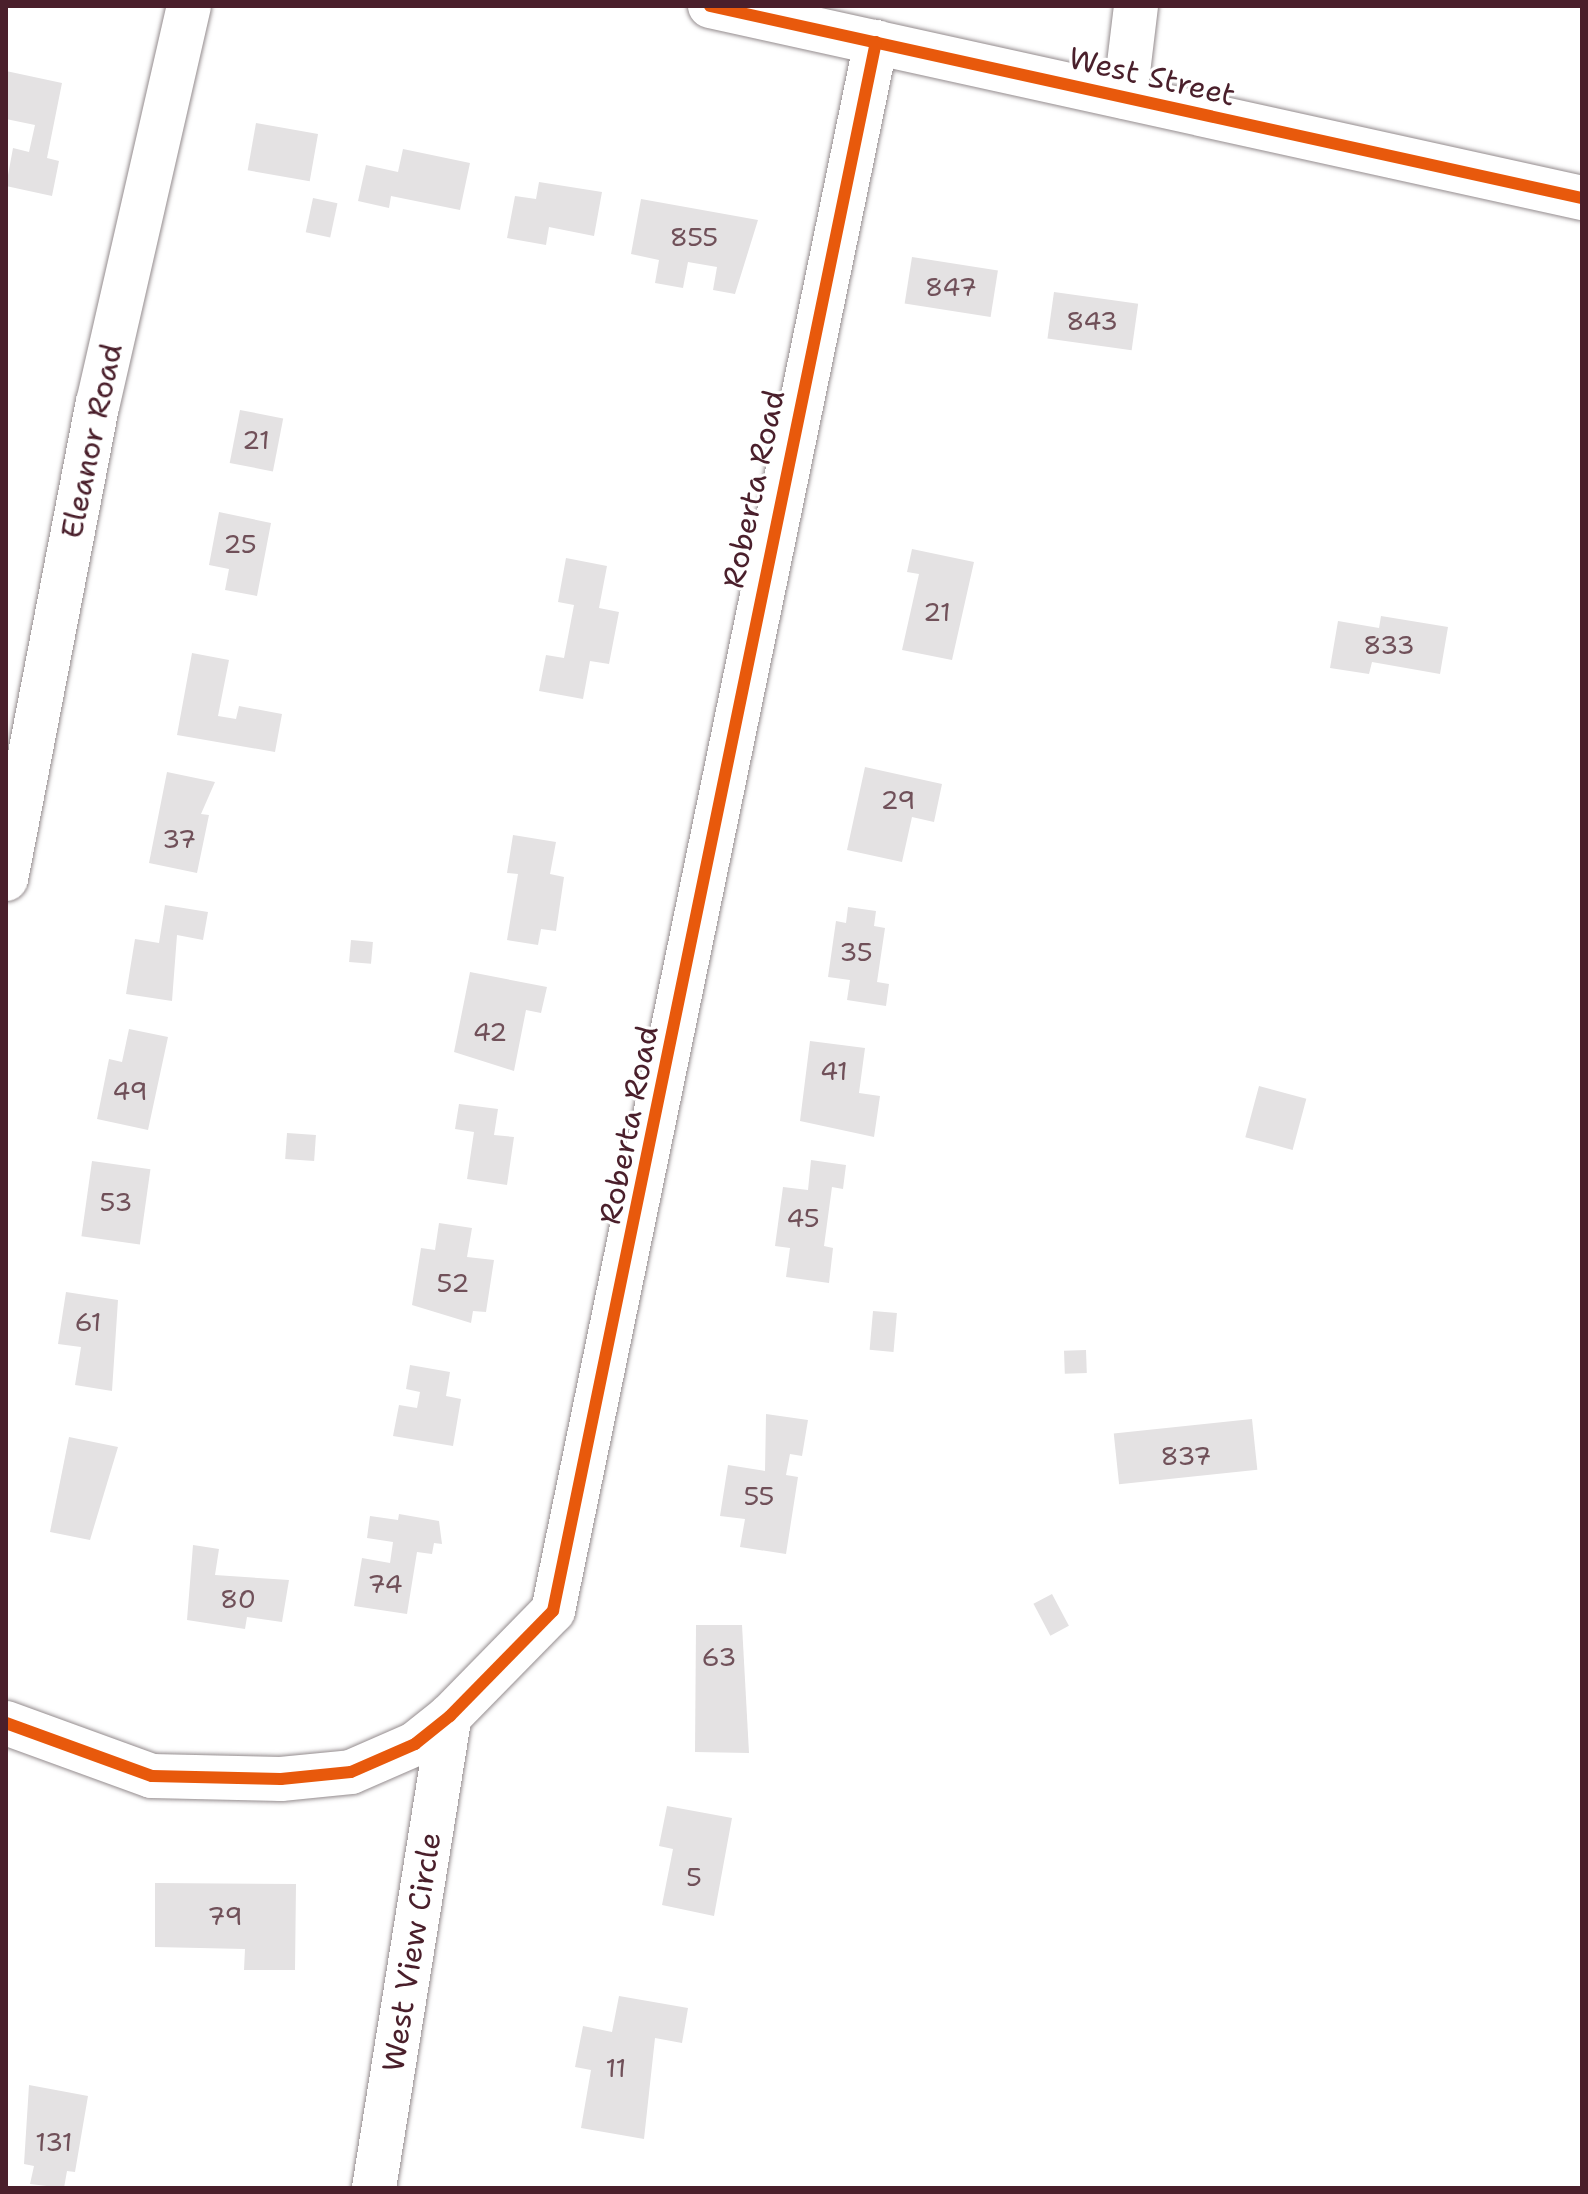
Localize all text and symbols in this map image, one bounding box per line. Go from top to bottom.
street label: West Street [1065,40,1239,114]
house number: 855 [670,221,718,253]
house number: 847 [925,271,977,303]
house number: 843 [1066,305,1118,337]
street label: Eleanor Road [54,340,130,542]
street label: Roberta Road [715,387,793,591]
house number: 21 [242,424,270,456]
house number: 25 [223,528,257,560]
house number: 21 [923,596,951,628]
house number: 833 [1363,629,1415,661]
house number: 29 [880,784,916,816]
house number: 37 [162,823,196,855]
house number: 35 [839,936,873,968]
house number: 42 [473,1016,507,1048]
street label: Roberta Road [592,1023,666,1227]
house number: 41 [820,1055,848,1087]
house number: 49 [112,1075,148,1107]
house number: 53 [100,1186,132,1218]
house number: 45 [786,1202,820,1234]
house number: 52 [437,1267,469,1299]
house number: 61 [74,1306,102,1338]
house number: 837 [1161,1440,1211,1472]
house number: 55 [743,1480,775,1512]
house number: 74 [367,1568,403,1600]
house number: 80 [220,1583,256,1615]
house number: 63 [702,1641,736,1673]
street label: West View Circle [375,1830,449,2074]
house number: 5 [686,1861,702,1893]
house number: 79 [207,1900,243,1932]
house number: 11 [606,2052,626,2084]
house number: 131 [35,2126,73,2158]

